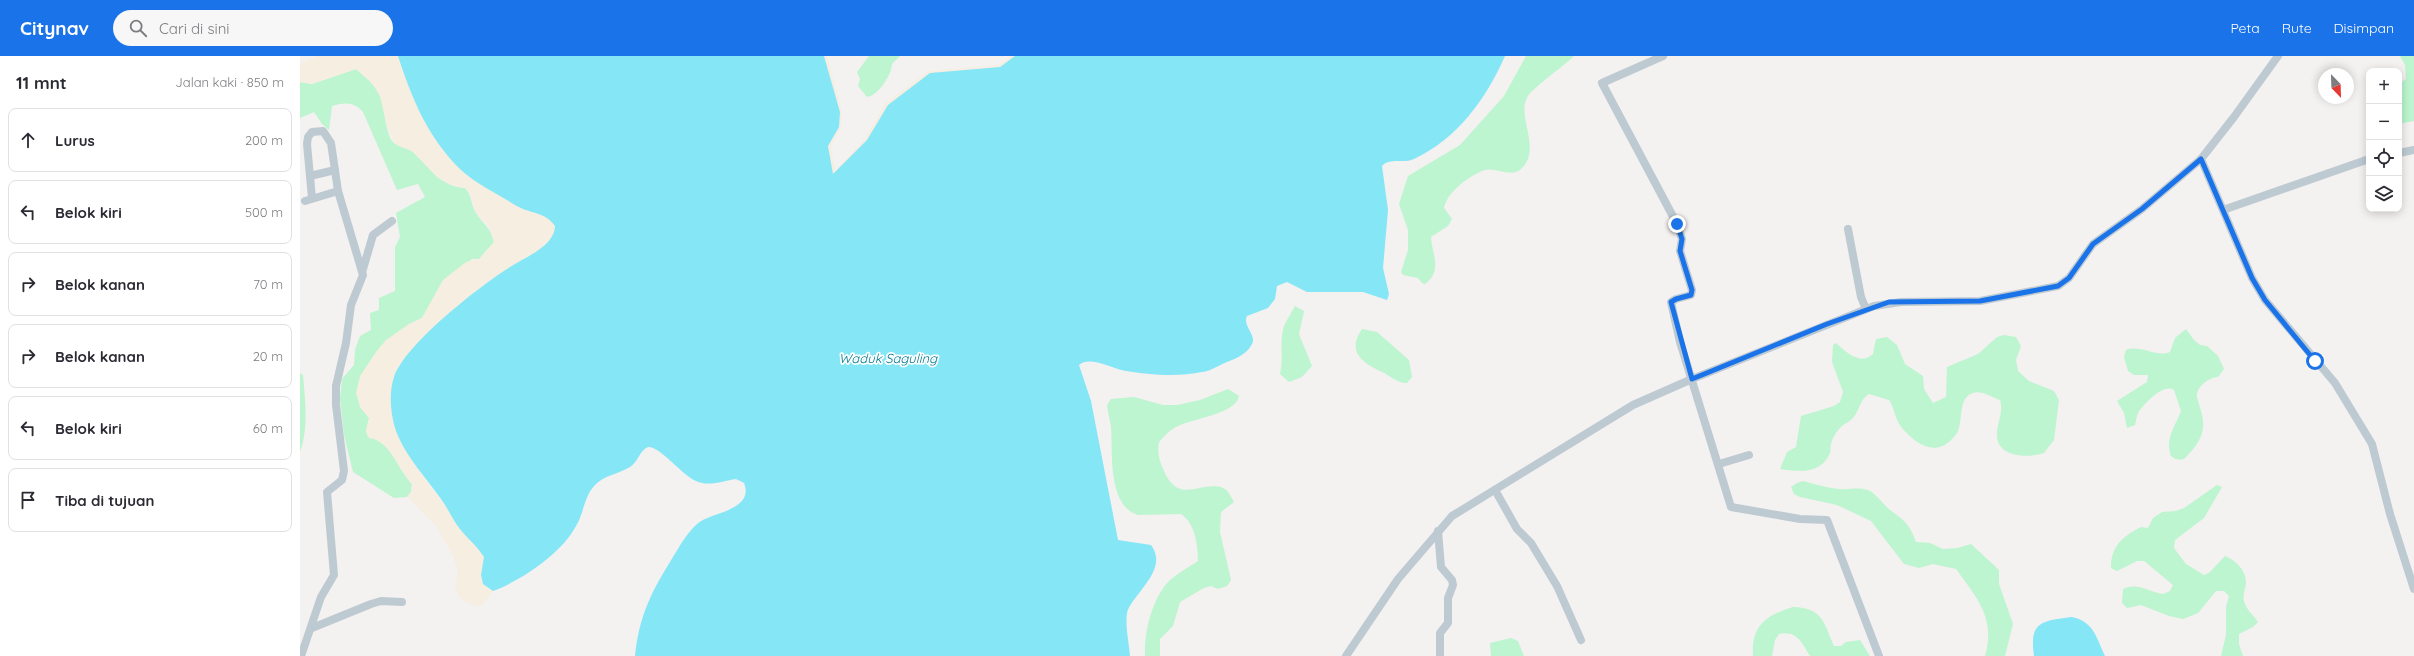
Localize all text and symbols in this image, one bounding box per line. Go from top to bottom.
search box [113,10,393,46]
text: Citynav [20,16,89,40]
icon: search [127,17,149,39]
text: Cari di sini [159,19,230,38]
text: Peta [2230,19,2260,37]
text: Rute [2282,19,2312,37]
text: Disimpan [2334,19,2394,37]
north arrow [2318,68,2354,104]
map controls [2366,68,2402,212]
button: + [2366,68,2402,104]
text: 11 mnt [16,72,67,93]
text: Jalan kaki · 850 m [175,74,284,90]
button: − [2366,104,2402,140]
icon: ahead [17,129,39,151]
text: Lurus [55,131,95,150]
text: 200 m [245,132,283,148]
button: locate [2366,140,2402,176]
button: layers [2366,176,2402,212]
icon: left [17,201,39,223]
text: Belok kiri [55,203,122,222]
text: 500 m [245,204,283,220]
route end [1668,215,1686,233]
icon: right [17,273,39,295]
text: Belok kanan [55,275,145,294]
text: 70 m [253,276,283,292]
icon: right [17,345,39,367]
text: Belok kanan [55,347,145,366]
text: 20 m [253,348,283,364]
water label: Waduk Saguling [839,350,938,366]
route start [2306,352,2324,370]
icon: left [17,417,39,439]
text: Belok kiri [55,419,122,438]
text: 60 m [253,420,283,436]
icon: arrive [17,489,39,511]
text: Tiba di tujuan [55,491,154,510]

